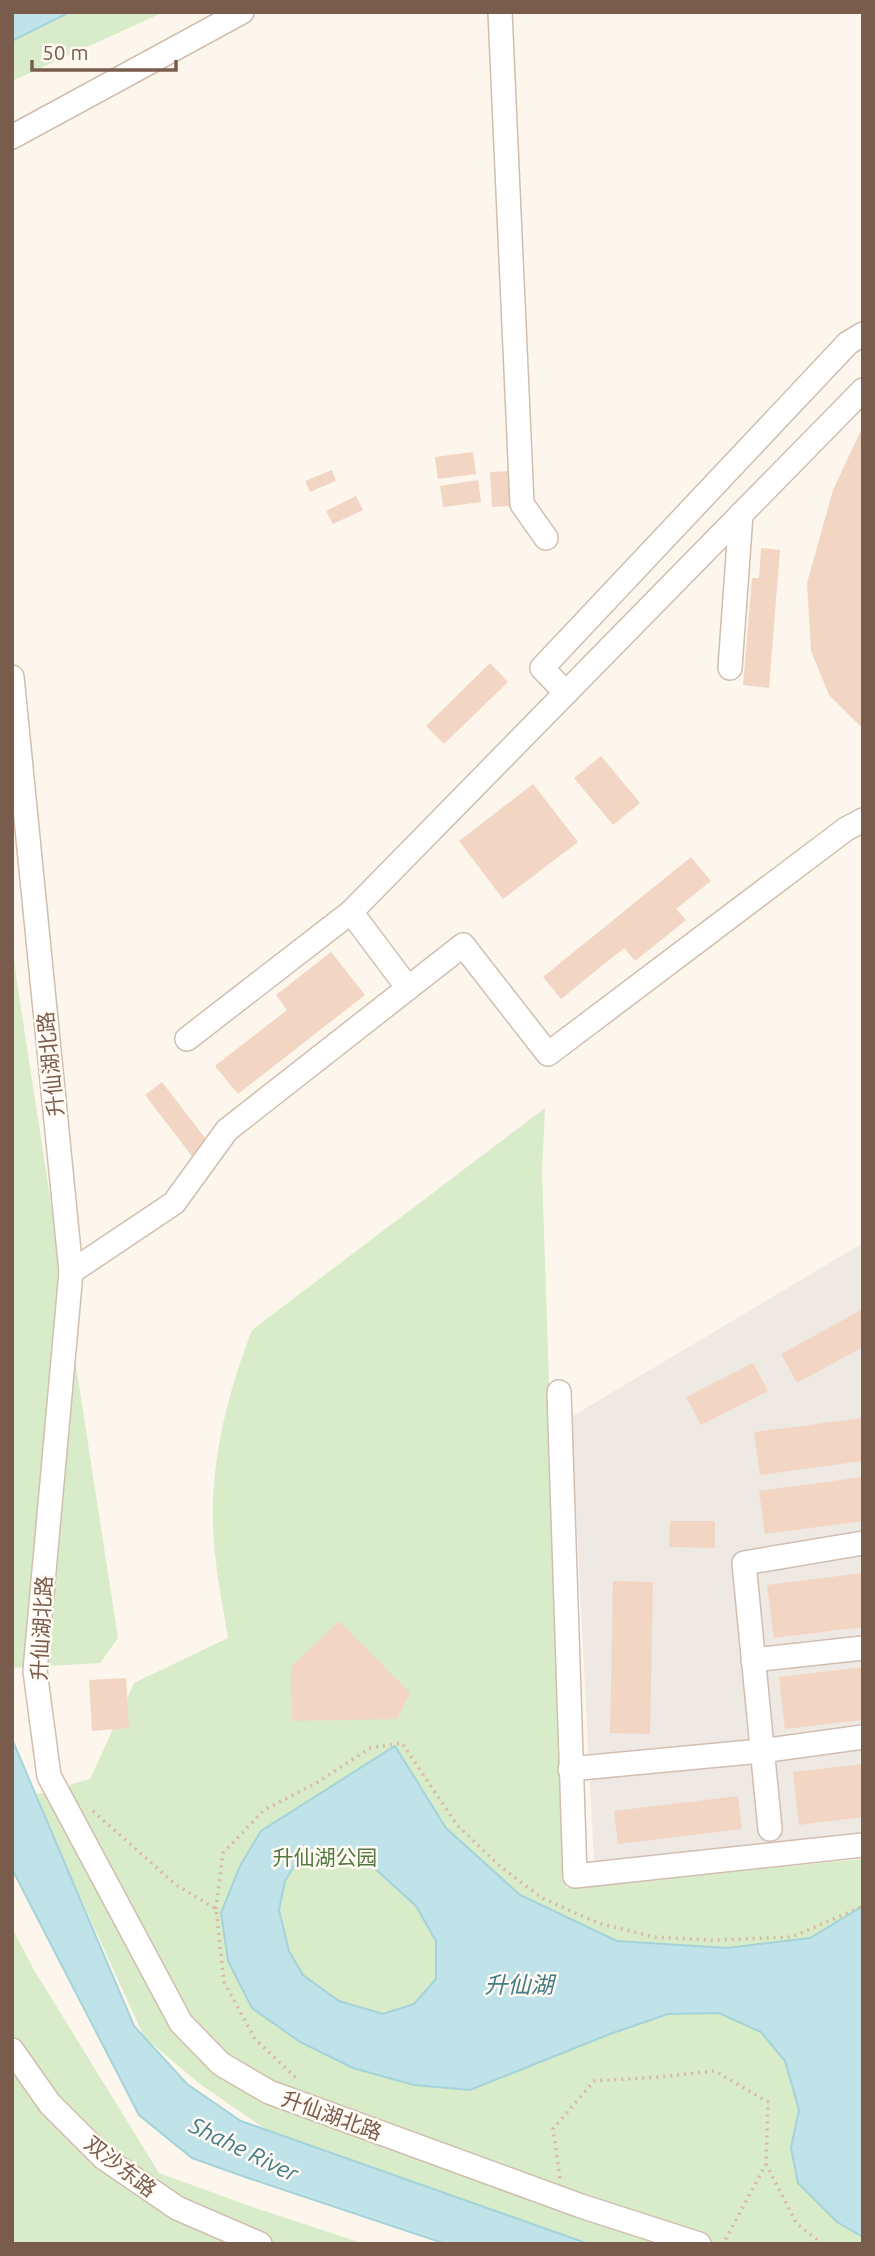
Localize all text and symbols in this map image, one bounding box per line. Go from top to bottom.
scale bar [32,28,175,72]
text: 50 m [42,40,89,64]
street label: 升仙湖北路 [33,1011,67,1117]
street label: 升仙湖北路 [26,1575,56,1681]
park label: 升仙湖公园 [273,1845,378,1869]
water label: 升仙湖 [485,1972,557,1997]
street label: 升仙湖北路 [279,2086,385,2144]
water label: Shahe River [185,2112,303,2187]
street label: 双沙东路 [81,2131,161,2201]

